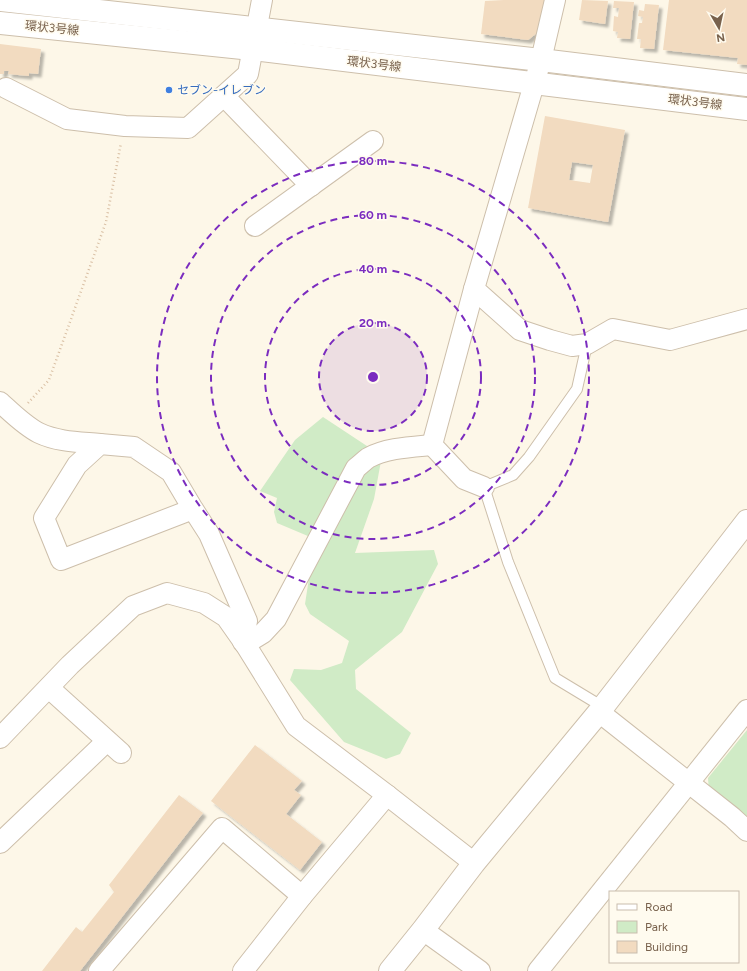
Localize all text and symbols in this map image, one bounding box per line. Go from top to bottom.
north arrow [699,8,739,48]
street label: 環状3号線 [24,18,80,38]
text: N [715,30,726,44]
street label: 環状3号線 [346,54,402,74]
place label: セブン-イレブン [177,83,266,97]
marker: セブン-イレブン [164,85,174,95]
street label: 環状3号線 [667,92,723,112]
text: 80 m [359,154,387,168]
text: 60 m [359,208,387,222]
text: 40 m [359,262,387,276]
text: 20 m [359,316,387,330]
centre of rings [366,370,380,384]
legend [609,891,739,963]
text: Road [645,900,673,914]
text: Park [645,920,668,934]
text: Building [645,940,688,954]

